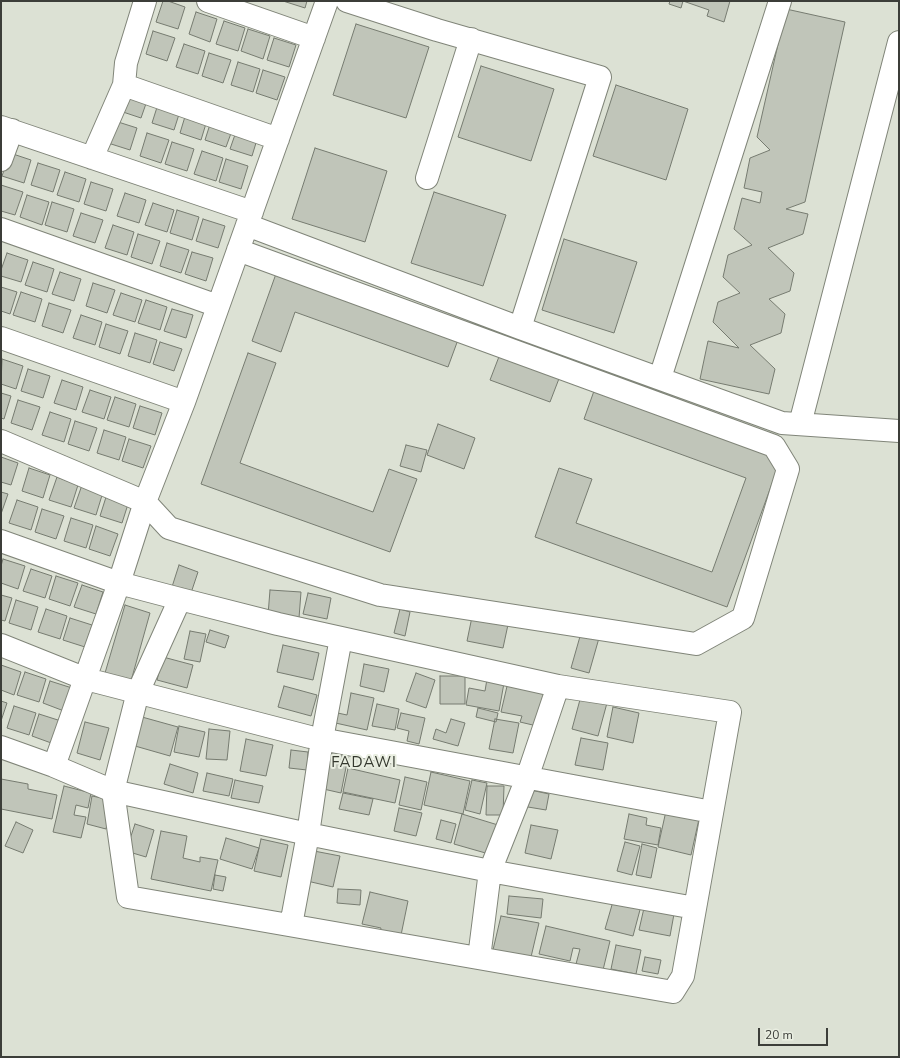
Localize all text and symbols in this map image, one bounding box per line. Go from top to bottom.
district label: FADAWI [331,754,397,772]
scale bar [760,1020,830,1046]
text: 20 m [765,1027,793,1043]

